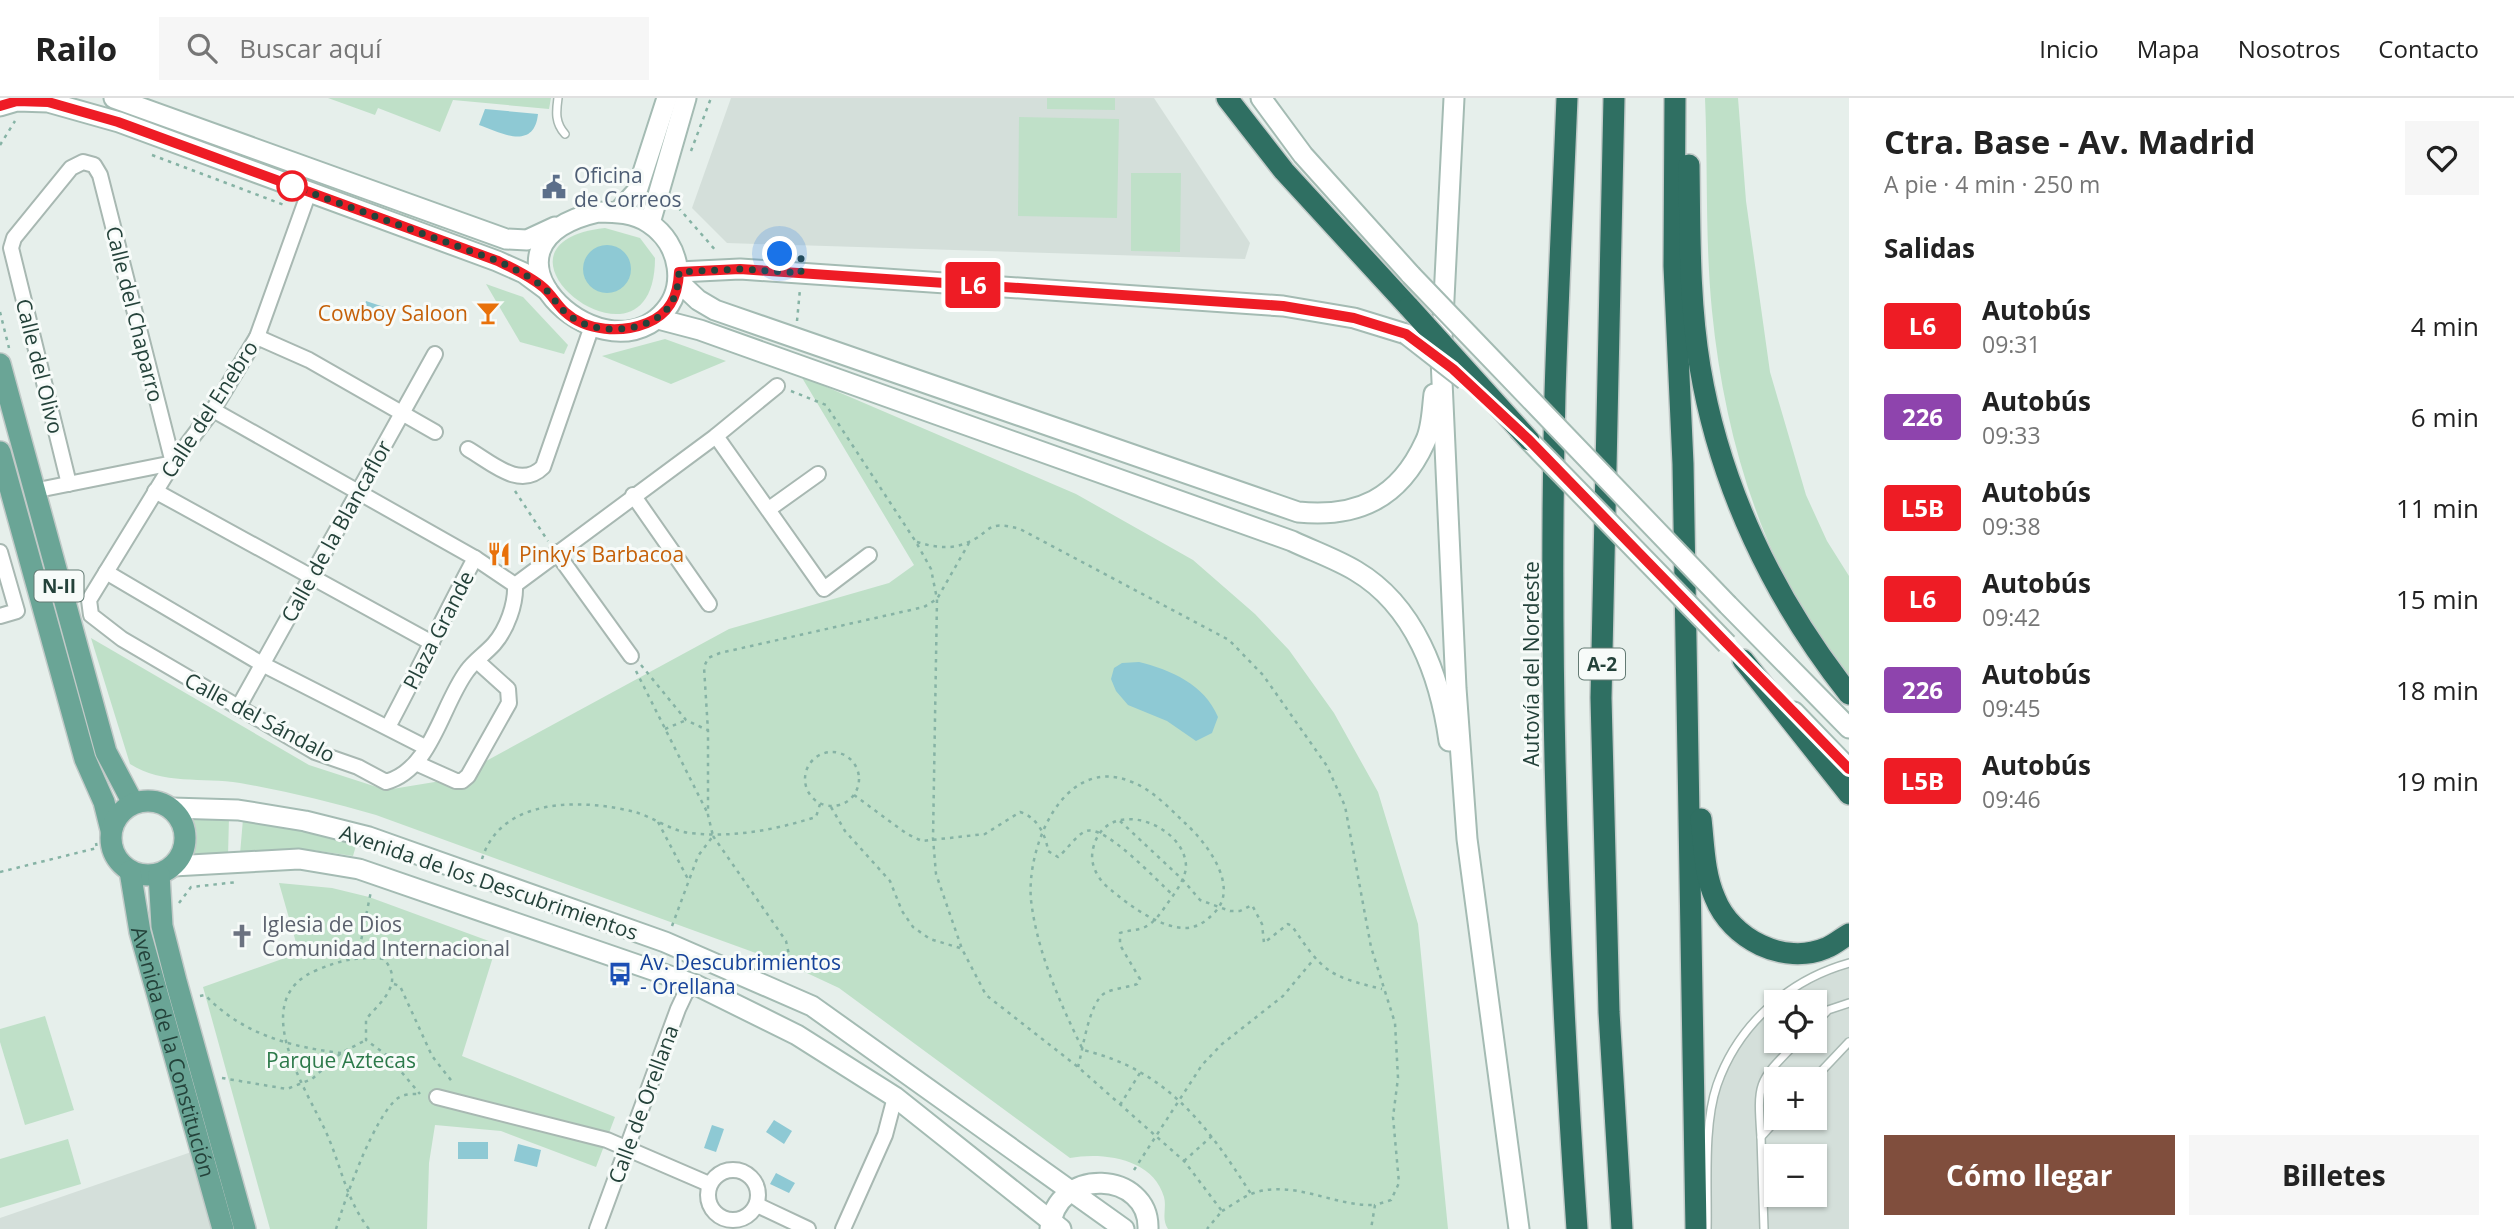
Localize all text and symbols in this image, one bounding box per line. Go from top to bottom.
search box [159,17,649,80]
text: Railo [35,26,117,71]
icon: search [183,29,221,67]
text: Buscar aquí [239,30,382,66]
text: Inicio [2039,32,2099,65]
text: Mapa [2137,32,2200,65]
text: Nosotros [2238,32,2340,65]
text: Contacto [2378,32,2479,65]
text: Ctra. Base - Av. Madrid [1884,119,2255,164]
button: heart [2405,121,2479,195]
place label: Oficina de Correos [574,161,682,213]
text: A pie · 4 min · 250 m [1884,168,2100,200]
unlabelled marker [277,171,307,201]
public building icon: Oficina de Correos [540,173,568,201]
street label: Calle del Chaparro [100,223,170,405]
text: Salidas [1884,230,1975,266]
your location [762,236,797,271]
line badge: L6 [942,262,1004,308]
text: L6 [959,268,987,301]
text: Autobús [1982,292,2091,328]
street label: Calle del Olivo [10,296,70,436]
place label: Cowboy Saloon [318,299,468,327]
bar icon: Cowboy Saloon [474,299,502,327]
text: 4 min [2411,308,2479,344]
text: L6 [1909,309,1936,342]
text: 09:31 [1982,328,2041,360]
street label: Calle del Enebro [154,335,264,483]
text: Autobús [1982,383,2091,419]
text: 6 min [2411,399,2479,435]
text: 226 [1902,400,1943,433]
text: 09:33 [1982,419,2041,451]
street label: Calle de la Blancaflor [274,435,398,627]
text: Autobús [1982,474,2091,510]
text: 11 min [2396,490,2479,526]
text: L5B [1901,491,1944,524]
text: 09:38 [1982,510,2041,542]
restaurant icon: Pinky's Barbacoa [485,540,513,568]
place label: Pinky's Barbacoa [519,540,684,568]
street label: Autovía del Nordeste [1517,561,1545,767]
text: Autobús [1982,565,2091,601]
street label: Plaza Grande [396,566,480,694]
road number: N-II [34,570,84,601]
text: 15 min [2396,581,2479,617]
text: L6 [1909,582,1936,615]
text: 09:42 [1982,601,2041,633]
road number: A-2 [1579,649,1625,680]
text: Autobús [1982,656,2091,692]
street label: Calle del Sándalo [180,666,340,768]
text: 18 min [2396,672,2479,708]
text: 226 [1902,673,1943,706]
text: 09:45 [1982,692,2041,724]
text: Autobús [1982,747,2091,783]
text: 19 min [2396,763,2479,799]
text: L5B [1901,764,1944,797]
text: 09:46 [1982,783,2041,815]
street label: Avenida de los Descubrimientos [336,818,642,946]
place label: Iglesia de Dios Comunidad Internacional [262,910,510,962]
church icon: Iglesia de Dios Comunidad Internacional [228,922,256,950]
street label: Avenida de la Constitución [125,923,222,1180]
place label: Av. Descubrimientos - Orellana [640,948,841,1000]
bus stop icon: Av. Descubrimientos - Orellana [606,960,634,988]
map controls [1764,990,1827,1207]
button: locate [1764,990,1827,1053]
street label: Calle de Orellana [601,1021,685,1187]
park label: Parque Aztecas [266,1046,416,1074]
button: + [1764,1067,1827,1130]
button: Cómo llegar [1884,1135,2175,1215]
button: Billetes [2189,1135,2479,1215]
button: − [1764,1144,1827,1207]

